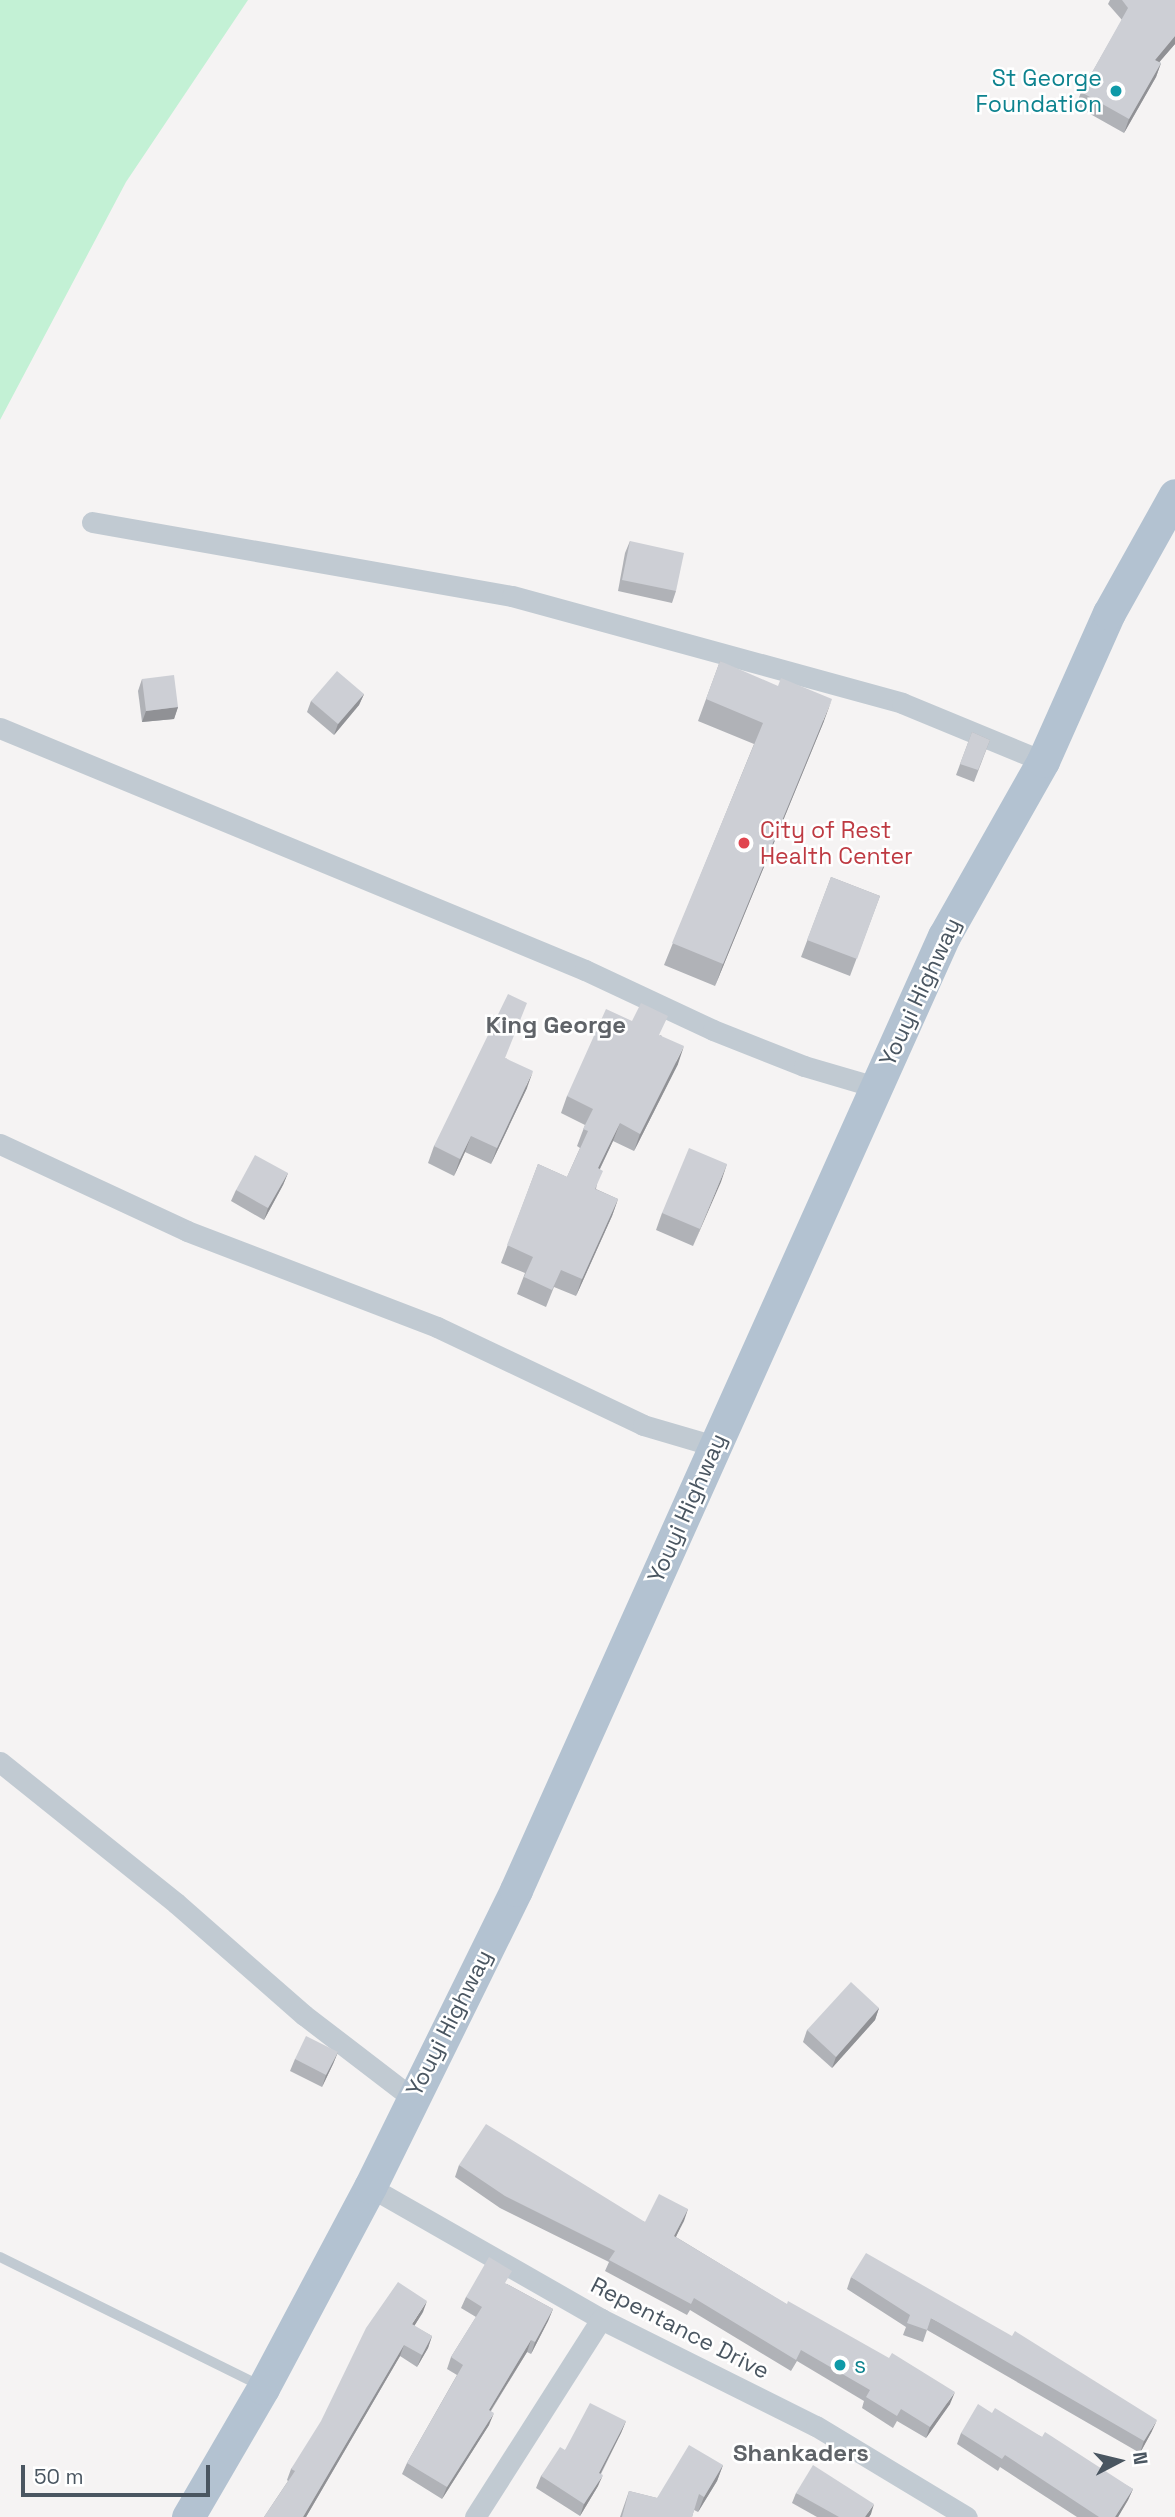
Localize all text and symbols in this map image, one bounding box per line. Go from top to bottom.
place label: St George Foundation [975,64,1102,118]
marker: St George Foundation [1108,83,1124,99]
place label: City of Rest Health Center [760,816,913,870]
marker: City of Rest Health Center [734,833,754,853]
street label: Youyi Highway [874,913,966,1071]
district label: King George [486,1011,626,1039]
street label: Youyi Highway [642,1429,732,1587]
street label: Youyi Highway [400,1945,498,2101]
street label: Repentance Drive [586,2271,774,2385]
place label: s [854,2351,866,2379]
marker: s [832,2357,848,2373]
north arrow [1084,2426,1154,2496]
district label: Shankaders [733,2439,869,2467]
scale bar [24,2450,214,2494]
text: N [1127,2451,1154,2466]
text: 50 m [34,2463,84,2490]

